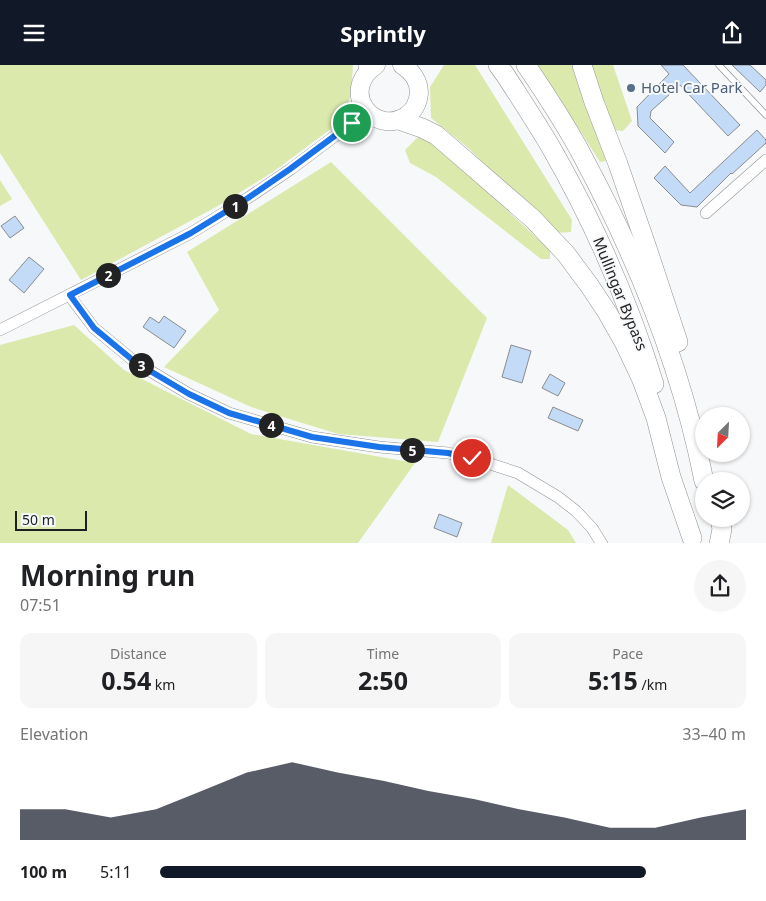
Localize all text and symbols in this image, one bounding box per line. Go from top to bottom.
text: Sprintly [340,18,426,48]
icon: menu [20,19,48,47]
icon: share [718,19,746,47]
place label: Hotel Car Park [641,77,743,97]
marker: Hotel Car Park [625,82,637,94]
pin [331,102,373,144]
icon: arrive [338,109,366,137]
pin: 1 [222,193,248,219]
text: 1 [231,197,240,216]
street label: Mullingar Bypass [589,234,653,353]
pin: 2 [96,263,120,287]
text: 2 [104,266,113,285]
pin: 3 [128,353,154,377]
text: 3 [137,356,146,375]
north arrow [695,407,750,463]
map controls [695,407,750,527]
pin: 4 [258,413,284,437]
text: 4 [267,416,276,435]
pin: 5 [400,437,424,463]
pin [451,437,493,479]
text: 5 [408,441,417,460]
icon: check [458,444,486,472]
button: layers [695,472,750,527]
scale bar [15,508,88,532]
text: 50 m [22,510,55,529]
text: Morning run [20,556,195,594]
button: share [694,560,746,612]
text: 07:51 [20,594,61,616]
text: Distance [110,644,167,663]
text: Time [367,644,399,663]
text: Pace [612,644,643,663]
text: 0.54 [101,663,151,697]
text: 2:50 [358,663,408,697]
text: 5:15 [588,663,638,697]
text: km [151,675,175,694]
text: /km [638,675,667,694]
text: Elevation [20,723,88,745]
text: 33–40 m [682,723,746,745]
text: 100 m [20,861,67,883]
text: 5:11 [100,861,132,883]

